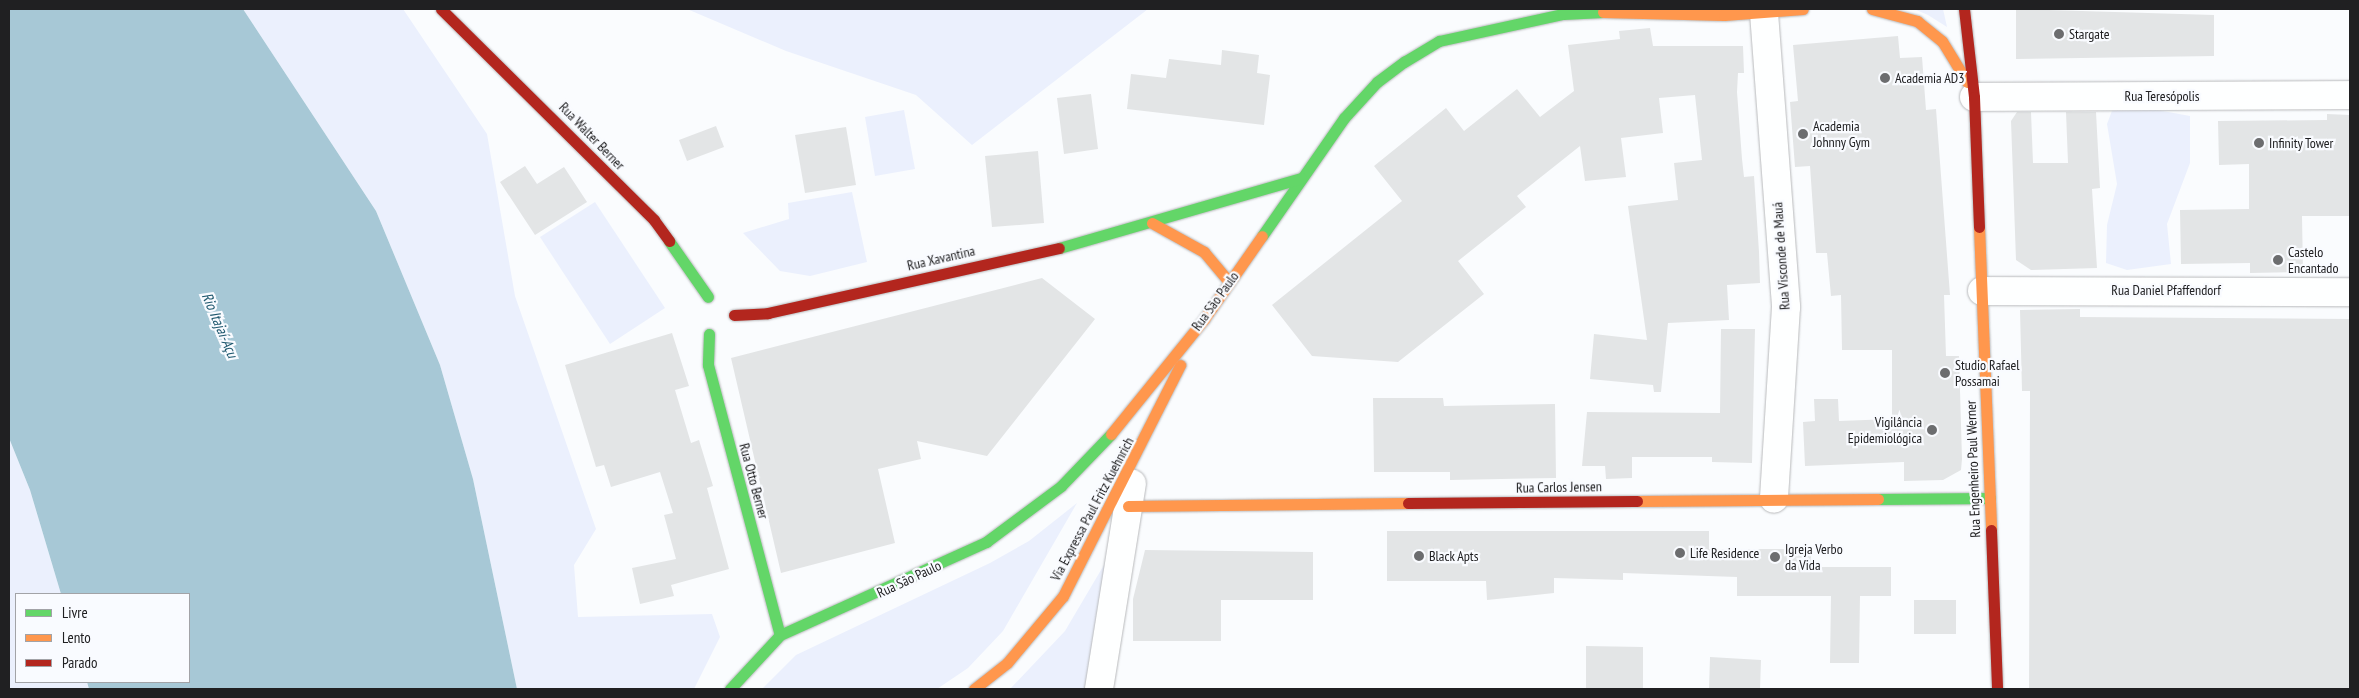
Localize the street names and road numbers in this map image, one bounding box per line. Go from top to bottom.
street label: Rua Teresópolis [2124,88,2200,104]
street label: Rua Walter Berner [556,99,628,173]
street label: Rua Visconde de Mauá [1769,201,1793,311]
street label: Rua Xavantina [905,242,977,274]
street label: Rua São Paulo [1188,268,1242,334]
street label: Rua Daniel Pfaffendorf [2111,282,2221,298]
street label: Rua Engenheiro Paul Werner [1962,400,1984,538]
street label: Via Expressa Paul Fritz Kuehnrich [1047,434,1137,584]
street label: Rua Otto Berner [736,441,772,521]
street label: Rua Carlos Jensen [1516,478,1602,496]
street label: Rua São Paulo [874,557,944,601]

